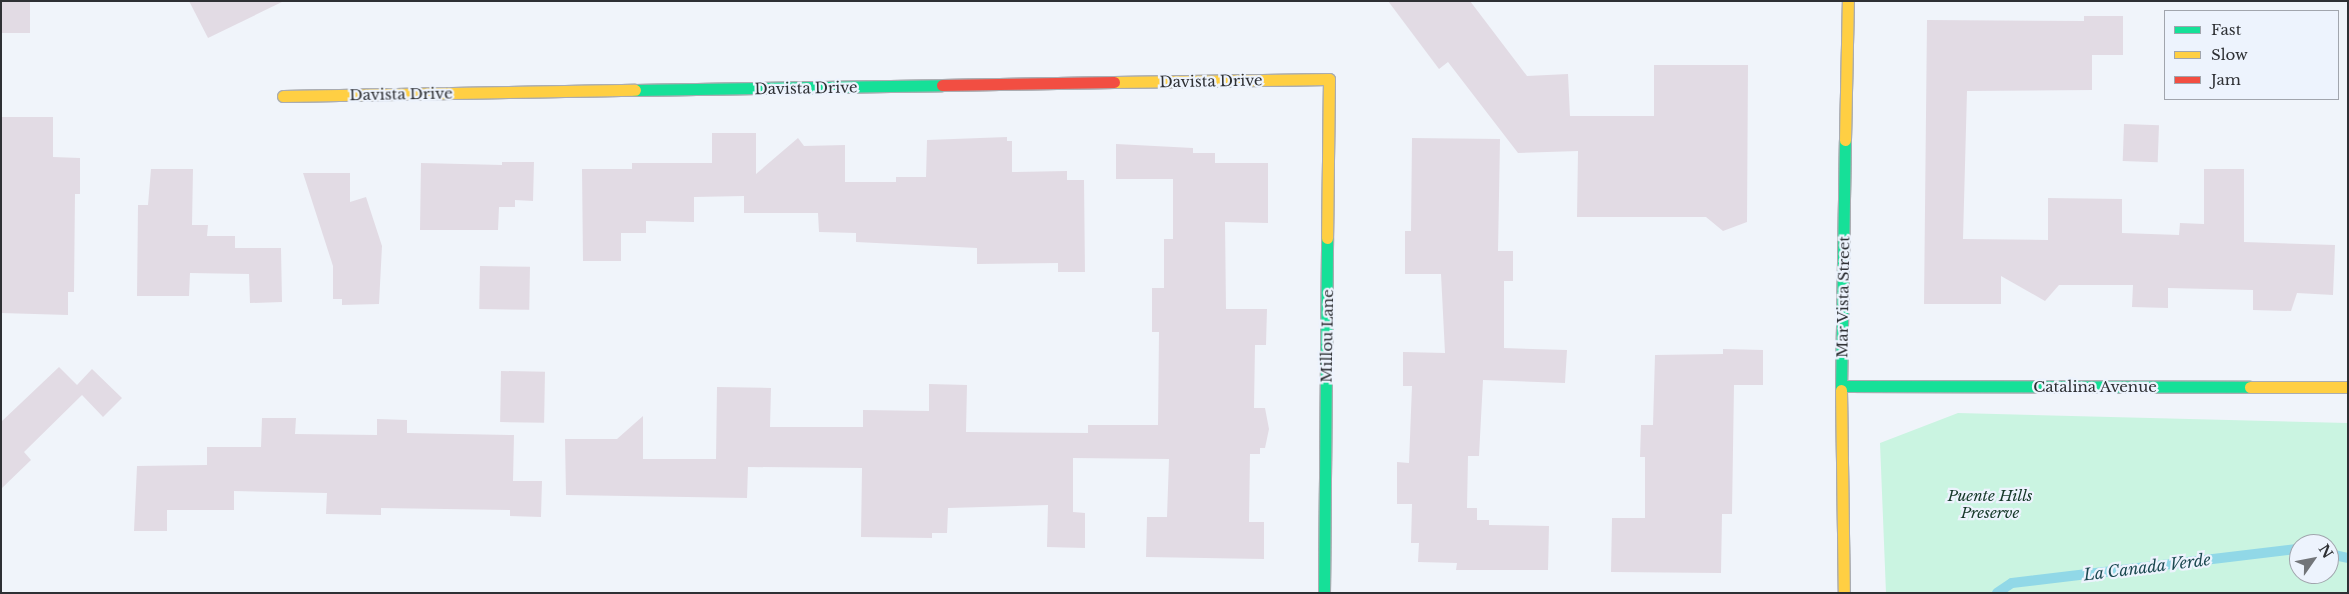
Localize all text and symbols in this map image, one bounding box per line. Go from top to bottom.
legend [2164,10,2339,100]
text: Fast [2211,20,2241,39]
text: Slow [2211,45,2248,64]
text: Jam [2211,70,2241,89]
street label: Davista Drive [1159,71,1263,91]
street label: Davista Drive [754,78,858,98]
street label: Davista Drive [349,84,453,104]
street label: Mar Vista Street [1833,235,1853,359]
street label: Millou Lane [1317,289,1337,383]
street label: Catalina Avenue [2033,378,2157,396]
park label: Puente Hills Preserve [1947,486,2033,521]
north arrow [2289,534,2339,584]
text: N [2315,541,2337,562]
water label: La Canada Verde [2082,550,2212,584]

